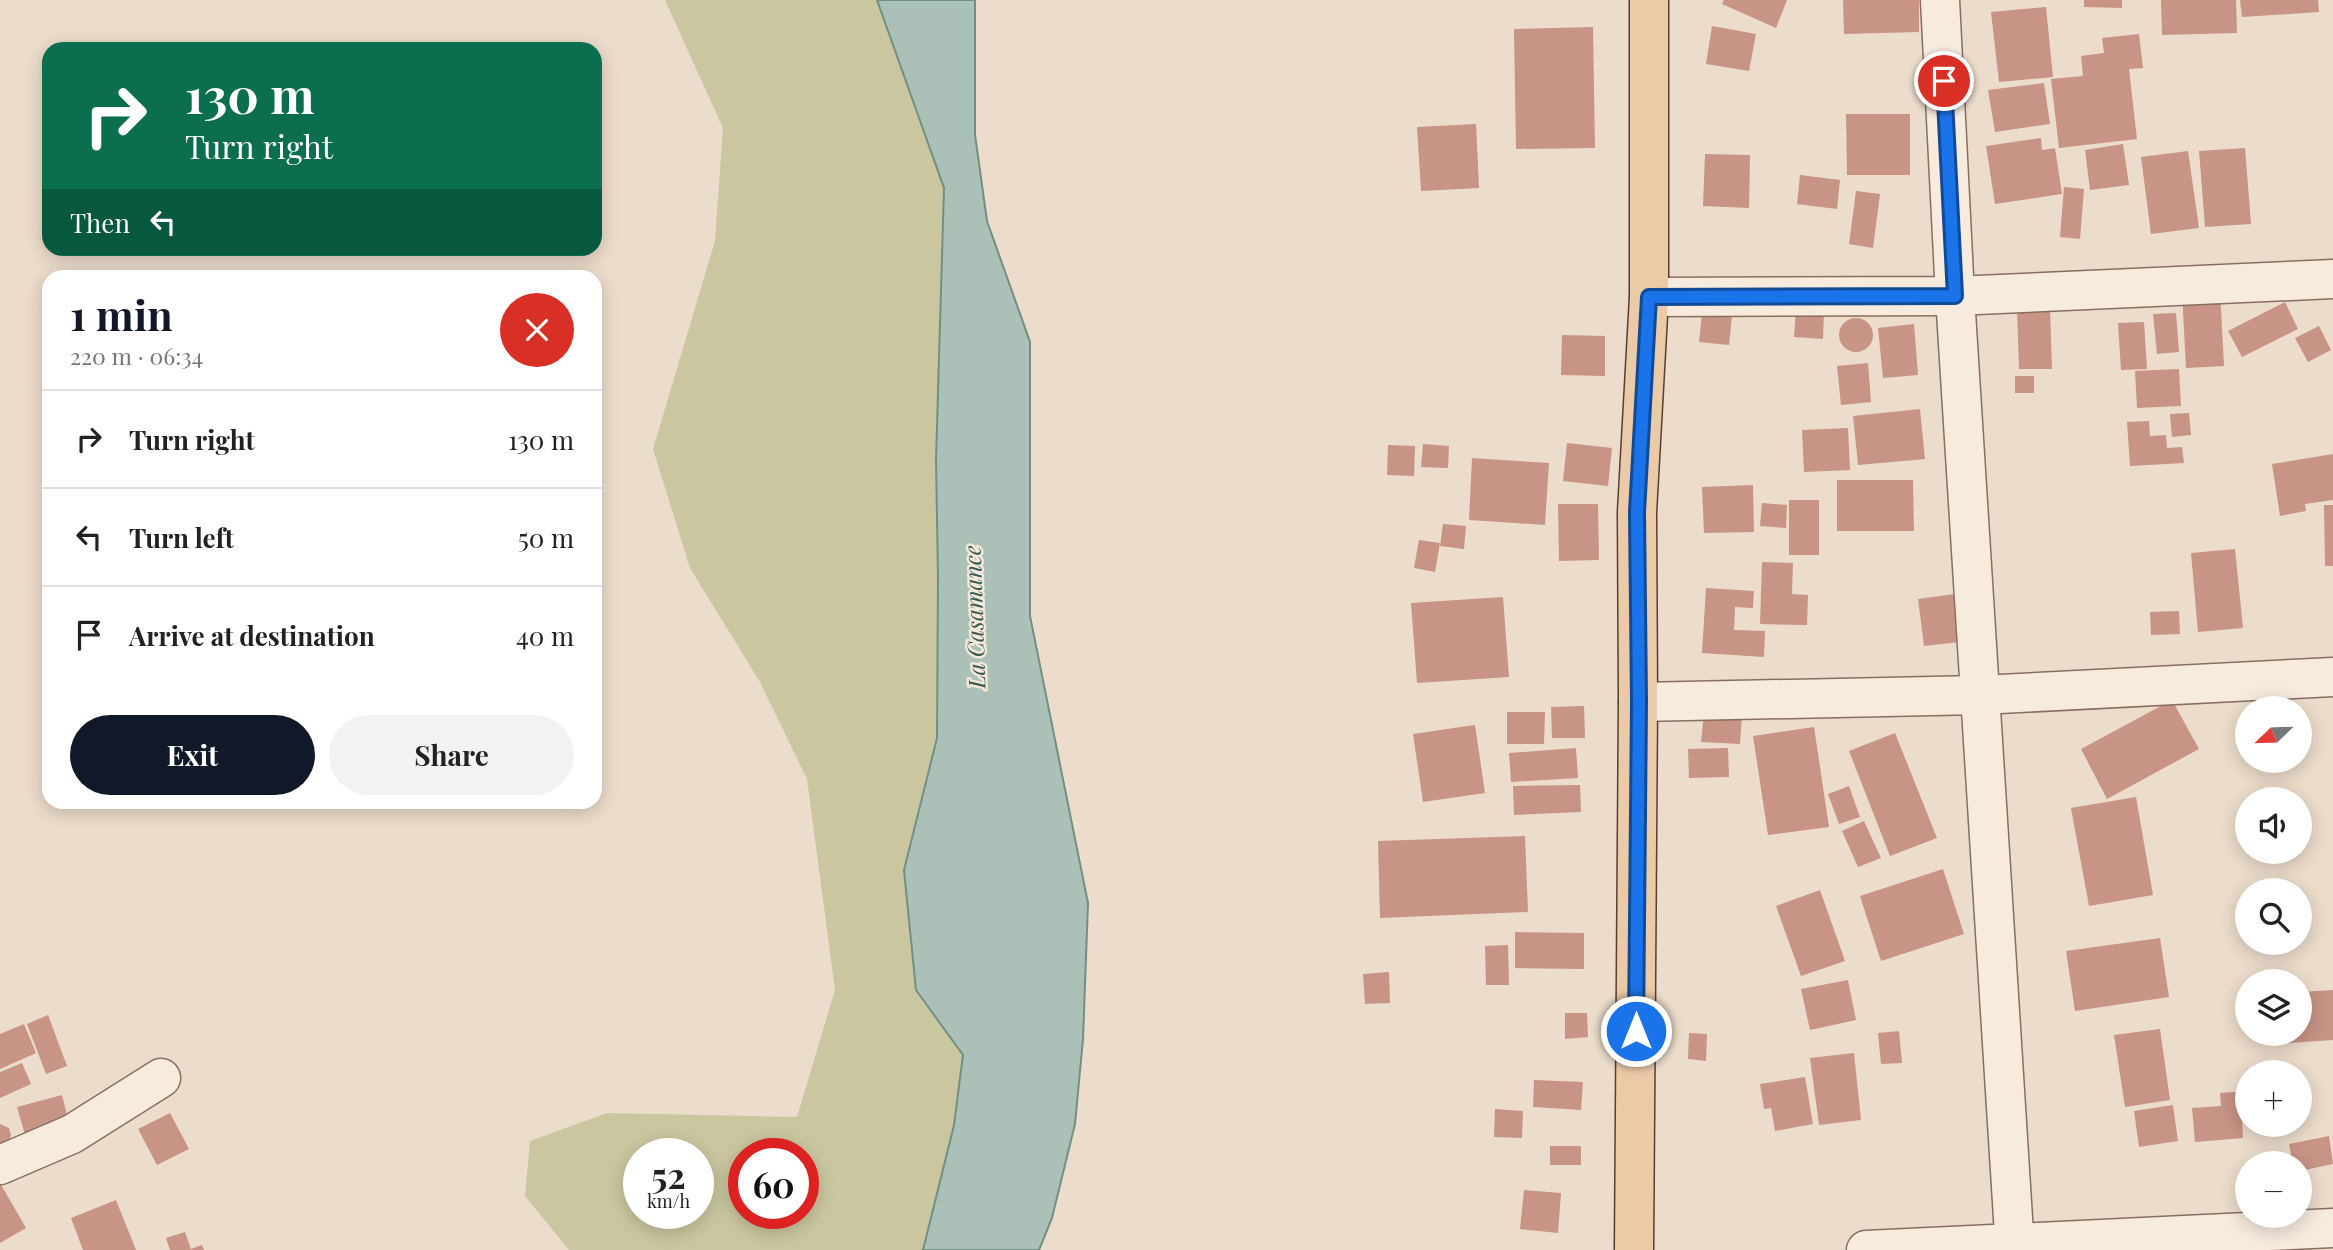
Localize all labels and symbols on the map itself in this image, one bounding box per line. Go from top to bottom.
pin [1914,51,1974,111]
water label: La Casamance [956,545,992,690]
north arrow [2235,696,2312,774]
position arrow [1599,994,1673,1068]
speed limit sign: 60 [728,1138,819,1229]

